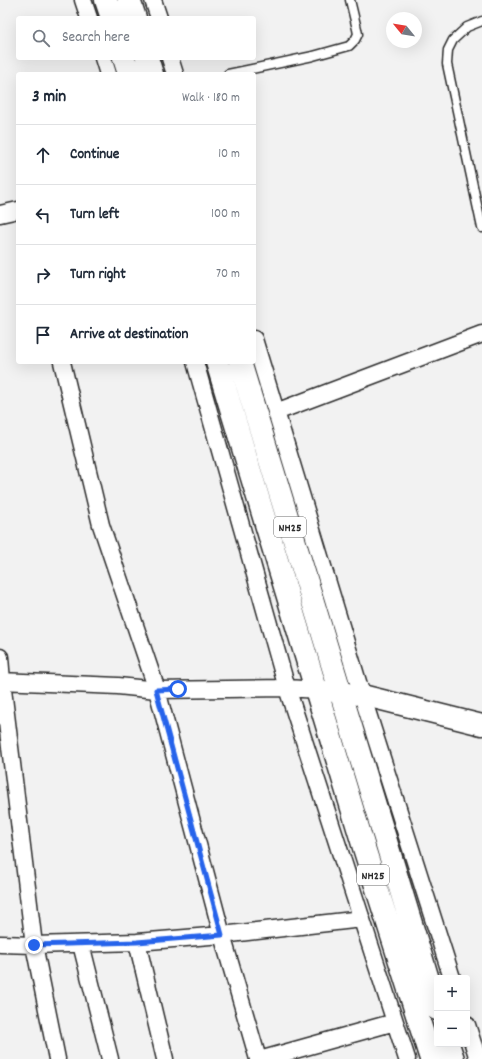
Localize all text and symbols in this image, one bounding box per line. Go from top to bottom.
north arrow [386,12,422,48]
search box [16,16,256,60]
icon: search [30,27,52,49]
text: Search here [62,27,130,49]
text: 3 min [32,86,66,110]
text: Walk · 180 m [182,89,240,108]
icon: ahead [32,144,54,166]
text: Continue [70,144,119,166]
text: 10 m [218,145,240,164]
icon: left [32,204,54,226]
text: Turn left [70,204,119,226]
text: 100 m [211,205,240,224]
icon: right [32,264,54,286]
text: Turn right [70,264,126,286]
text: 70 m [216,265,240,284]
icon: arrive [32,324,54,346]
text: Arrive at destination [70,324,188,346]
road number: NH25 [274,517,306,537]
route start [169,680,187,698]
road number: NH25 [357,865,389,885]
route end [25,936,43,954]
map controls [434,975,470,1047]
button: + [434,975,470,1011]
button: − [434,1011,470,1047]

